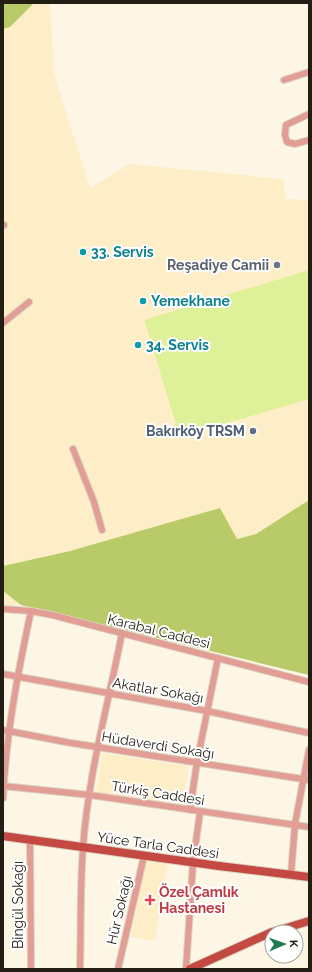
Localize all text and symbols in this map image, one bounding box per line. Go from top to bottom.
place label: 33. Servis [91,244,154,260]
marker: 33. Servis [78,247,88,257]
place label: Reşadiye Camii [167,257,269,273]
marker: Reşadiye Camii [272,260,282,270]
place label: Yemekhane [151,293,231,309]
marker: Yemekhane [138,296,148,306]
place label: 34. Servis [146,337,209,353]
marker: 34. Servis [133,340,143,350]
place label: Bakırköy TRSM [146,423,245,439]
marker: Bakırköy TRSM [248,426,258,436]
street label: Karabal Caddesi [106,611,212,651]
street label: Akatlar Sokağı [111,674,205,706]
street label: Hüdaverdi Sokağı [101,728,215,762]
street label: Türkiş Caddesi [110,778,206,808]
street label: Yüce Tarla Caddesi [96,829,220,861]
street label: Bingül Sokağı [10,861,26,949]
street label: Hür Sokağı [103,874,135,946]
place label: Özel Çamlık Hastanesi [159,883,239,916]
marker: Özel Çamlık Hastanesi [144,894,156,906]
north arrow [264,924,304,964]
text: K [287,940,300,948]

